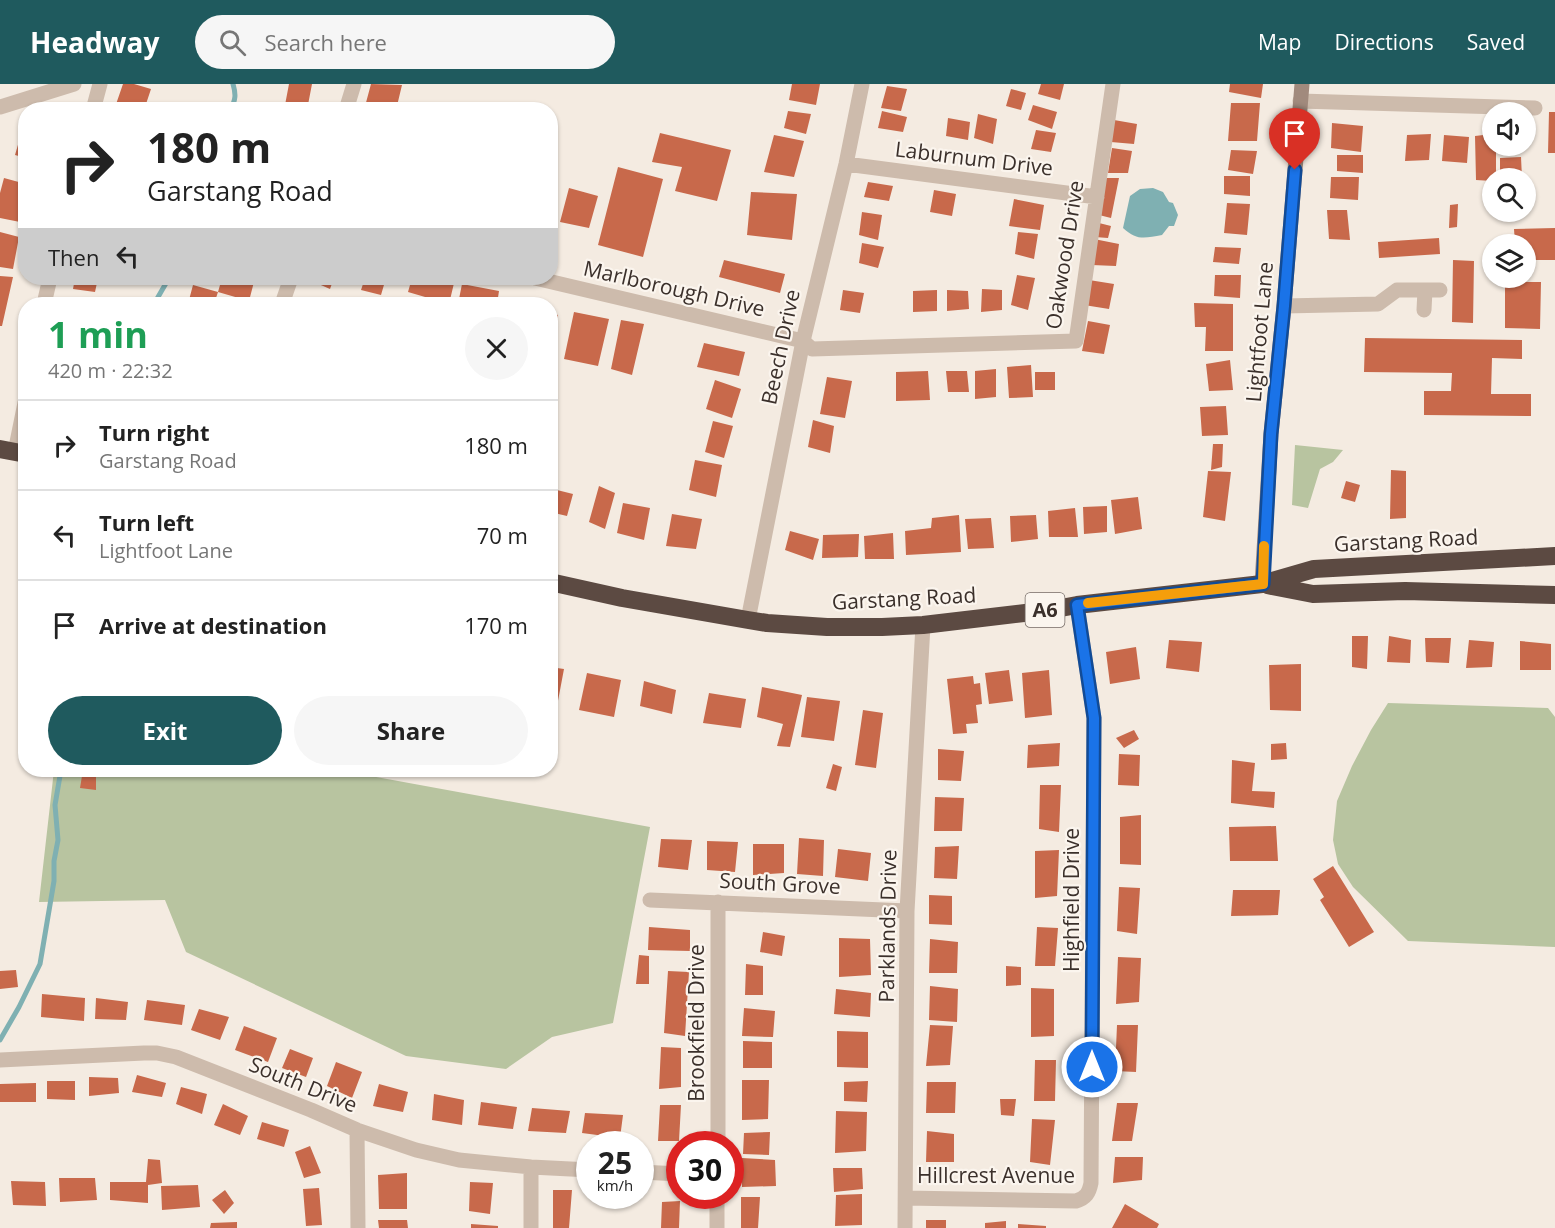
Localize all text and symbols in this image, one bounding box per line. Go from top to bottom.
search box [195,15,615,69]
text: Headway [30,23,159,61]
icon: search [216,26,249,59]
text: Search here [264,27,387,57]
text: Map [1258,28,1301,56]
text: Directions [1334,28,1434,56]
text: Saved [1467,28,1525,56]
map controls [1482,102,1536,288]
button: sound [1482,102,1536,156]
pin [1269,108,1320,170]
icon: arrive [1278,117,1311,150]
text: 180 m [147,118,271,175]
icon: right [48,126,126,204]
street label: Laburnum Drive [894,134,1055,182]
button: search [1482,168,1536,222]
text: Garstang Road [147,172,333,209]
street label: Oakwood Drive [1038,178,1090,331]
button: layers [1482,234,1536,288]
icon: left [111,240,144,273]
text: Then [48,242,99,272]
street label: Marlborough Drive [581,254,768,322]
street label: Lightfoot Lane [1239,261,1279,403]
street label: Beech Drive [754,287,806,407]
text: 1 min [48,310,148,359]
button: close [465,317,528,380]
text: 420 m · 22:32 [48,357,173,384]
text: Turn right [99,417,210,447]
icon: right [48,429,81,462]
text: 180 m [464,430,528,460]
text: Garstang Road [99,447,237,474]
text: Turn left [99,507,194,537]
icon: left [48,519,81,552]
text: 70 m [477,520,528,550]
street label: Garstang Road [1333,522,1479,558]
text: Lightfoot Lane [99,537,233,564]
street label: Garstang Road [831,580,977,616]
road number: A6 [1026,593,1064,627]
icon: arrive [48,609,81,642]
text: Arrive at destination [99,610,327,640]
text: 170 m [464,610,528,640]
button: Exit [48,696,282,765]
button: Share [294,696,528,765]
street label: Highfield Drive [1057,828,1085,972]
street label: Parklands Drive [872,849,902,1003]
street label: South Grove [719,866,842,900]
street label: Brookfield Drive [682,944,710,1102]
position arrow [1060,1035,1124,1099]
street label: South Drive [245,1050,362,1118]
speed limit sign: 30 [666,1131,744,1209]
text: 25 [598,1142,632,1183]
street label: Hillcrest Avenue [917,1161,1075,1189]
text: km/h [597,1175,633,1195]

